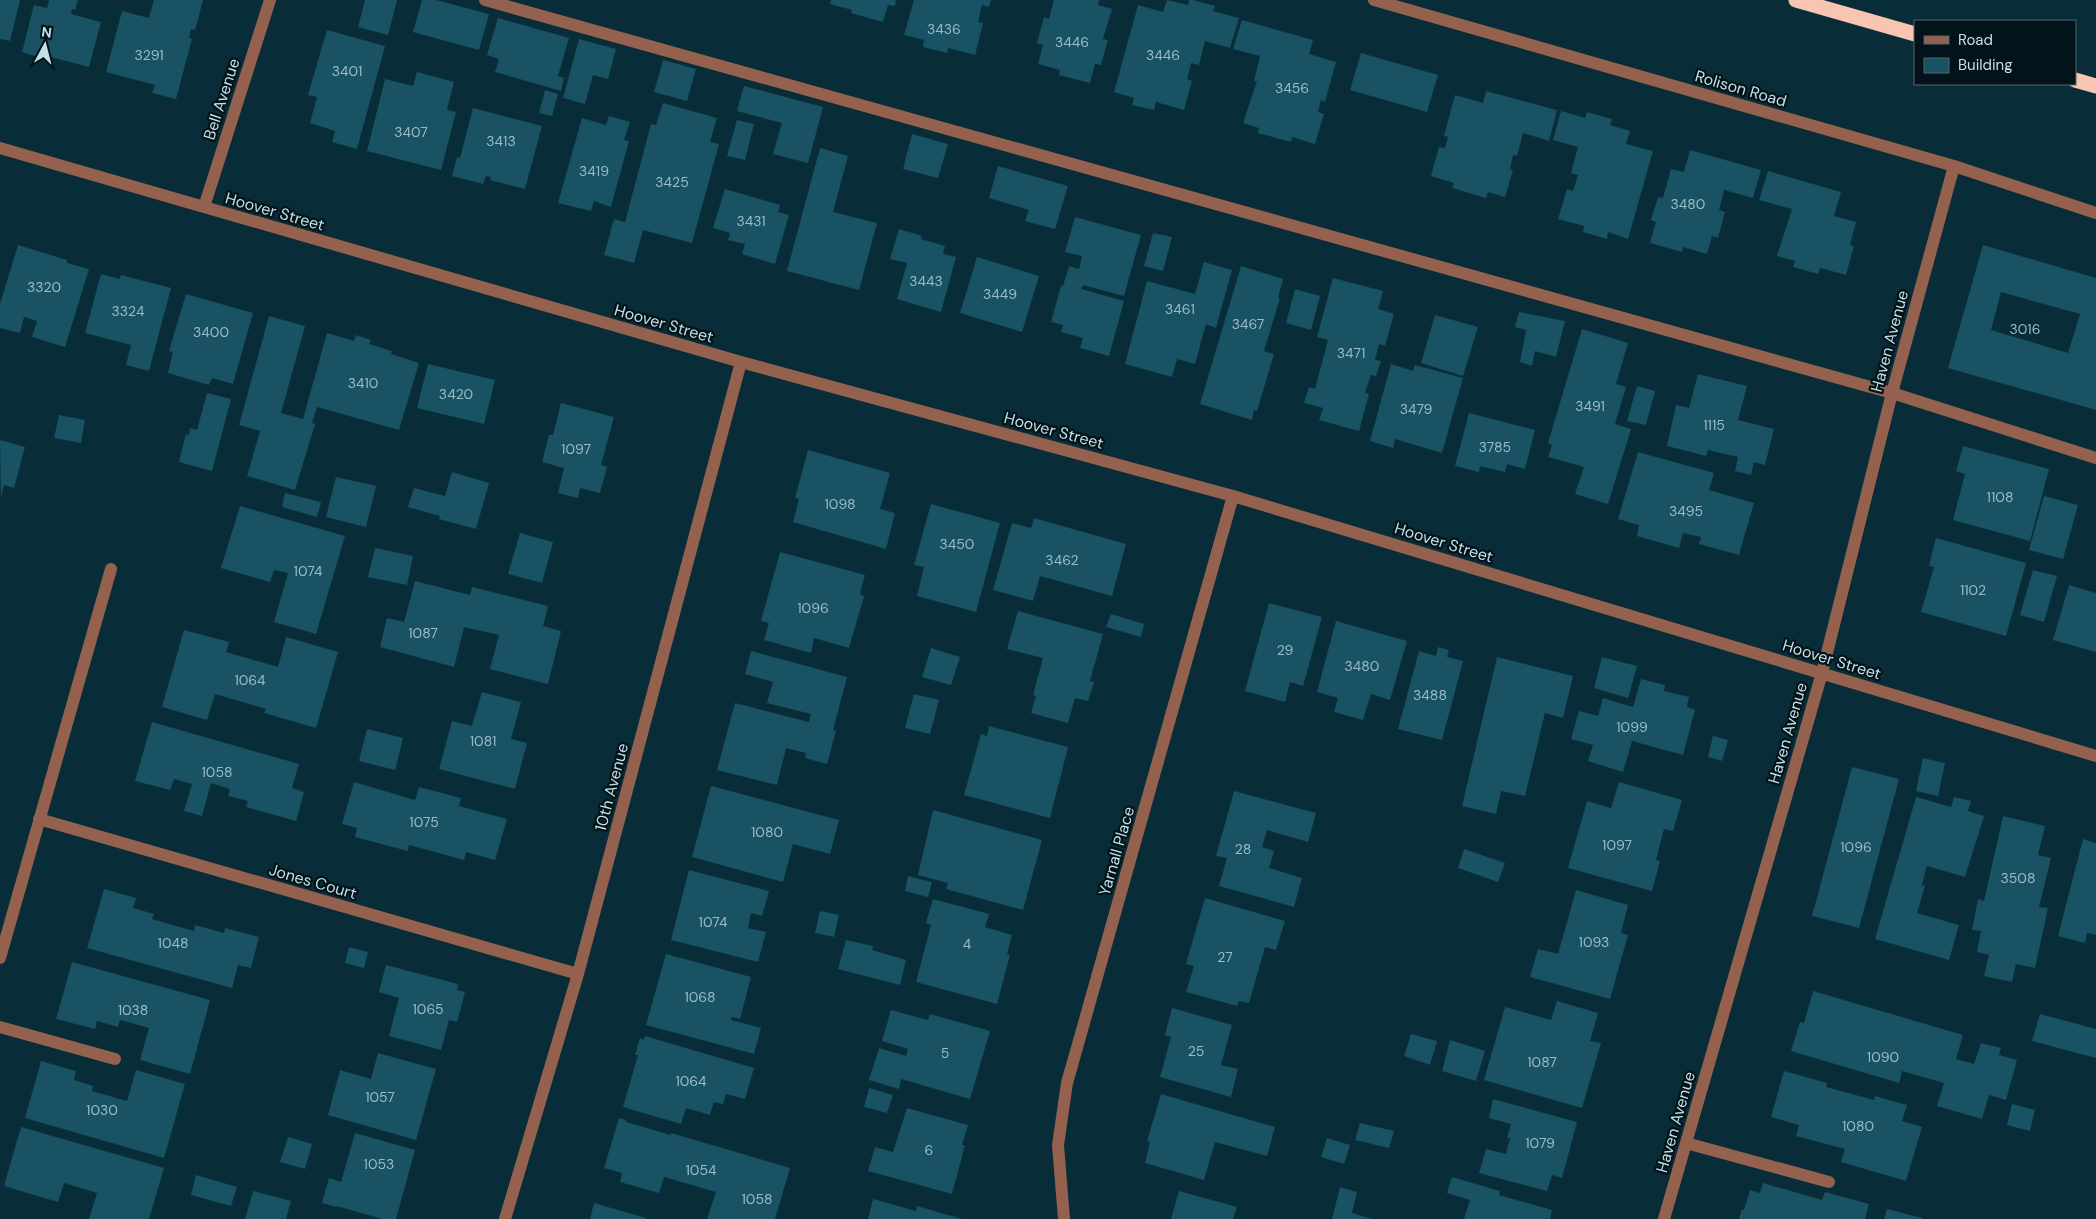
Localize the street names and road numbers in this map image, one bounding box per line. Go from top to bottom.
street label: Bell Avenue [198,56,245,143]
street label: Rolison Road [1693,65,1789,112]
street label: Hoover Street [223,187,327,236]
street label: Haven Avenue [1866,288,1913,394]
street label: Hoover Street [612,299,716,348]
street label: Hoover Street [1002,407,1106,454]
street label: Hoover Street [1392,518,1496,567]
street label: Hoover Street [1780,635,1884,684]
street label: Haven Avenue [1763,680,1812,786]
street label: 10th Avenue [590,741,633,833]
street label: Yarnall Place [1094,804,1139,898]
street label: Jones Court [267,859,359,904]
street label: Haven Avenue [1651,1069,1700,1175]

